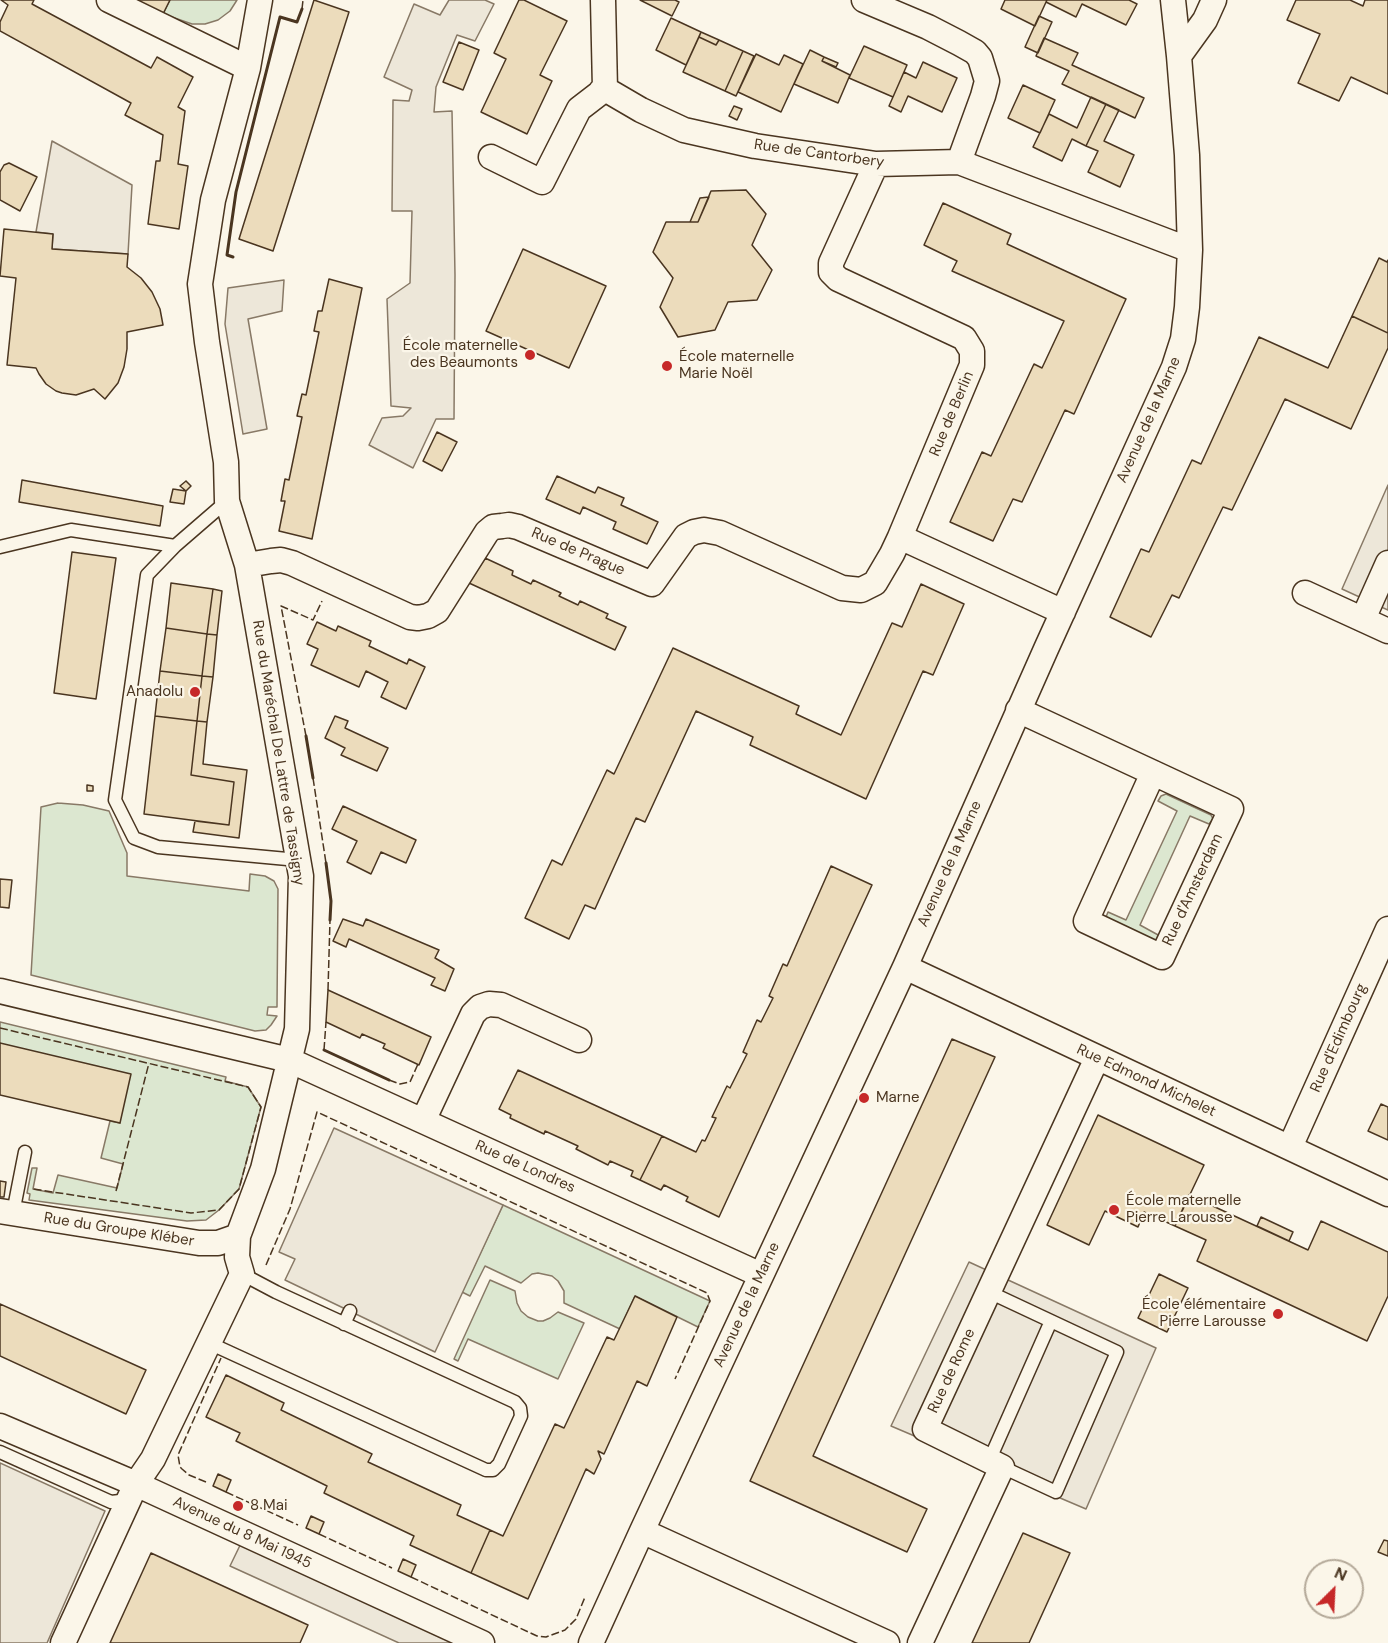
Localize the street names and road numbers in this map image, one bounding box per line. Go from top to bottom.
street label: Rue de Cantorbery [753,136,885,172]
street label: Avenue de la Marne [1113,354,1185,486]
street label: Rue de Berlin [926,369,978,459]
street label: Rue de Prague [529,524,627,580]
street label: Rue du Maréchal De Lattre de Tassigny [248,619,308,887]
street label: Avenue de la Marne [914,798,986,930]
street label: Rue d'Amsterdam [1159,831,1227,949]
street label: Rue d'Edimbourg [1307,981,1371,1095]
street label: Rue Edmond Michelet [1074,1041,1218,1121]
street label: Rue de Londres [472,1137,578,1197]
street label: Rue du Groupe Kléber [42,1209,196,1251]
street label: Avenue de la Marne [710,1240,784,1370]
street label: Rue de Rome [925,1326,979,1416]
street label: Avenue du 8 Mai 1945 [170,1493,314,1573]

